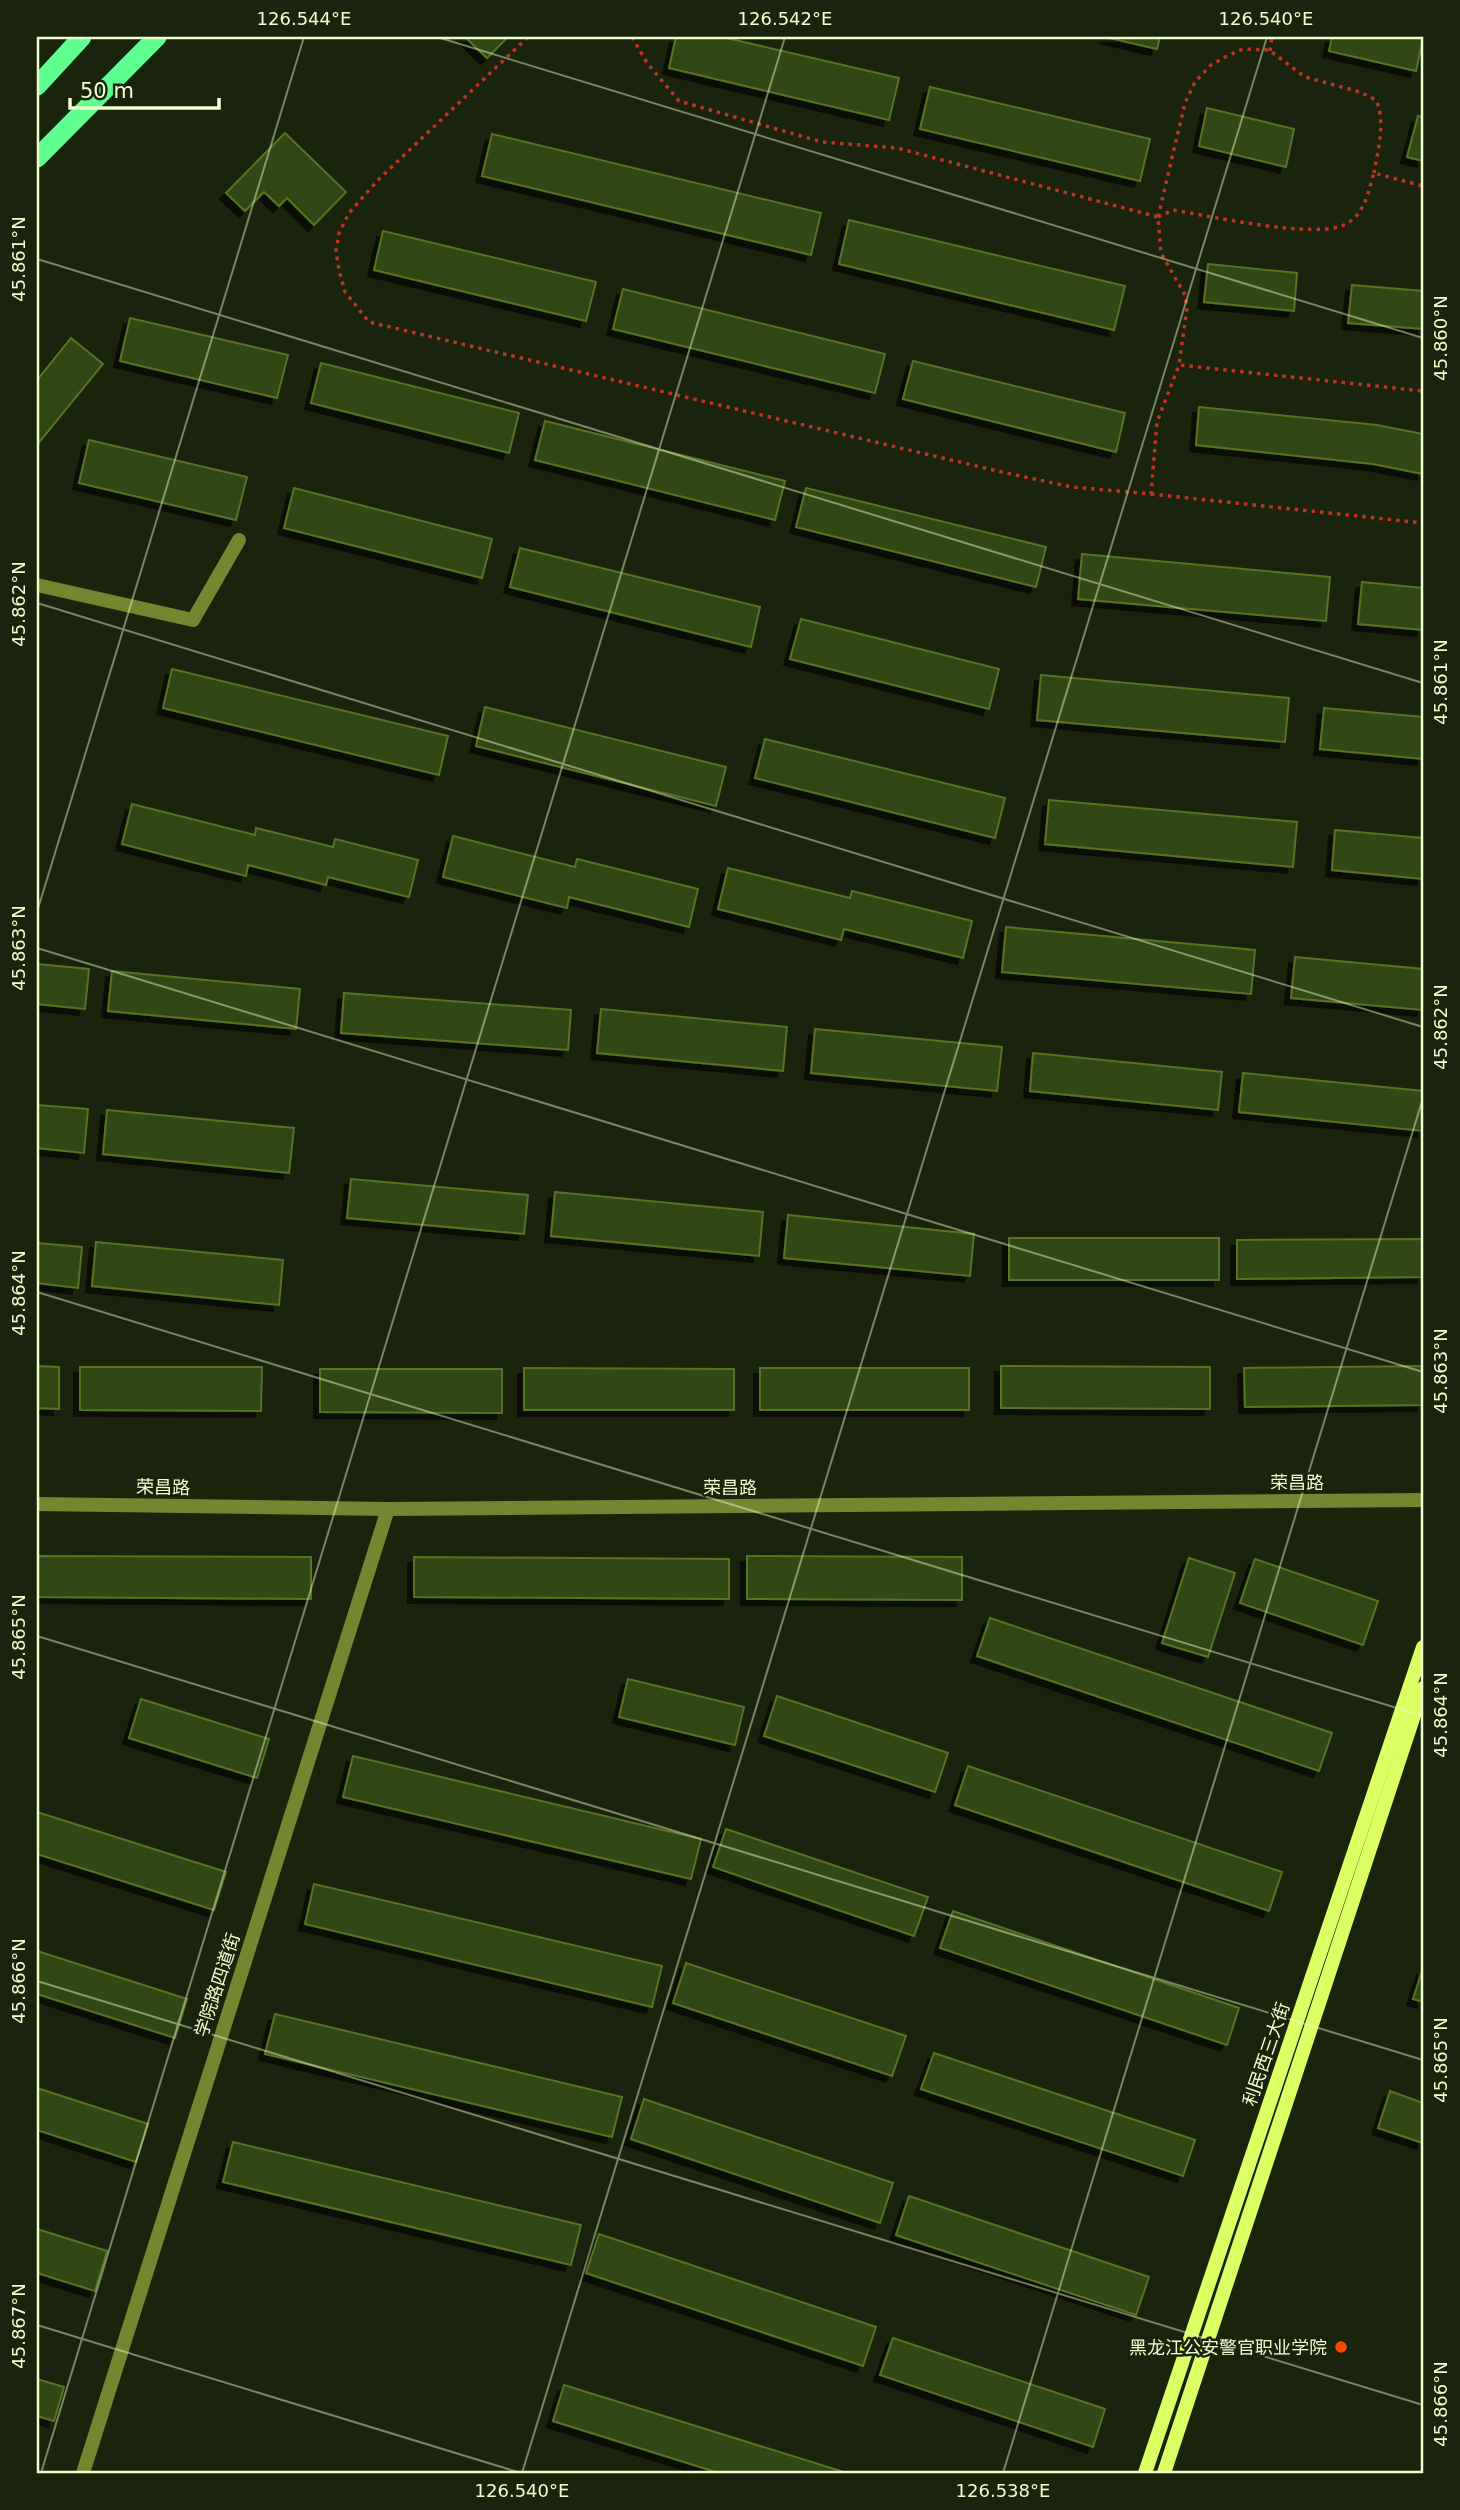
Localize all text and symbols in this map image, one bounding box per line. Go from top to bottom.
text: 126.544°E [257,8,351,29]
text: 126.542°E [738,8,832,29]
text: 126.540°E [1219,8,1313,29]
scale bar [70,66,219,110]
text: 50 m [80,79,134,103]
text: 45.861°N [8,216,29,302]
text: 45.860°N [1430,295,1451,381]
text: 45.862°N [8,561,29,647]
text: 45.861°N [1430,639,1451,725]
text: 45.863°N [8,905,29,991]
text: 45.862°N [1430,984,1451,1070]
text: 45.864°N [8,1250,29,1336]
text: 45.863°N [1430,1328,1451,1414]
street label: 荣昌路 [1270,1472,1324,1493]
street label: 荣昌路 [136,1476,190,1498]
street label: 荣昌路 [703,1477,757,1498]
text: 45.865°N [8,1594,29,1680]
text: 45.864°N [1430,1672,1451,1758]
street label: 学院路四道街 [190,1930,244,2040]
text: 45.866°N [8,1938,29,2024]
street label: 利民西三大街 [1238,2000,1294,2108]
text: 45.865°N [1430,2017,1451,2103]
text: 45.867°N [8,2283,29,2369]
place label: 黑龙江公安警官职业学院 [1129,2337,1327,2358]
marker: 黑龙江公安警官职业学院 [1333,2339,1349,2355]
text: 45.866°N [1430,2361,1451,2447]
text: 126.540°E [475,2480,569,2501]
text: 126.538°E [956,2480,1050,2501]

